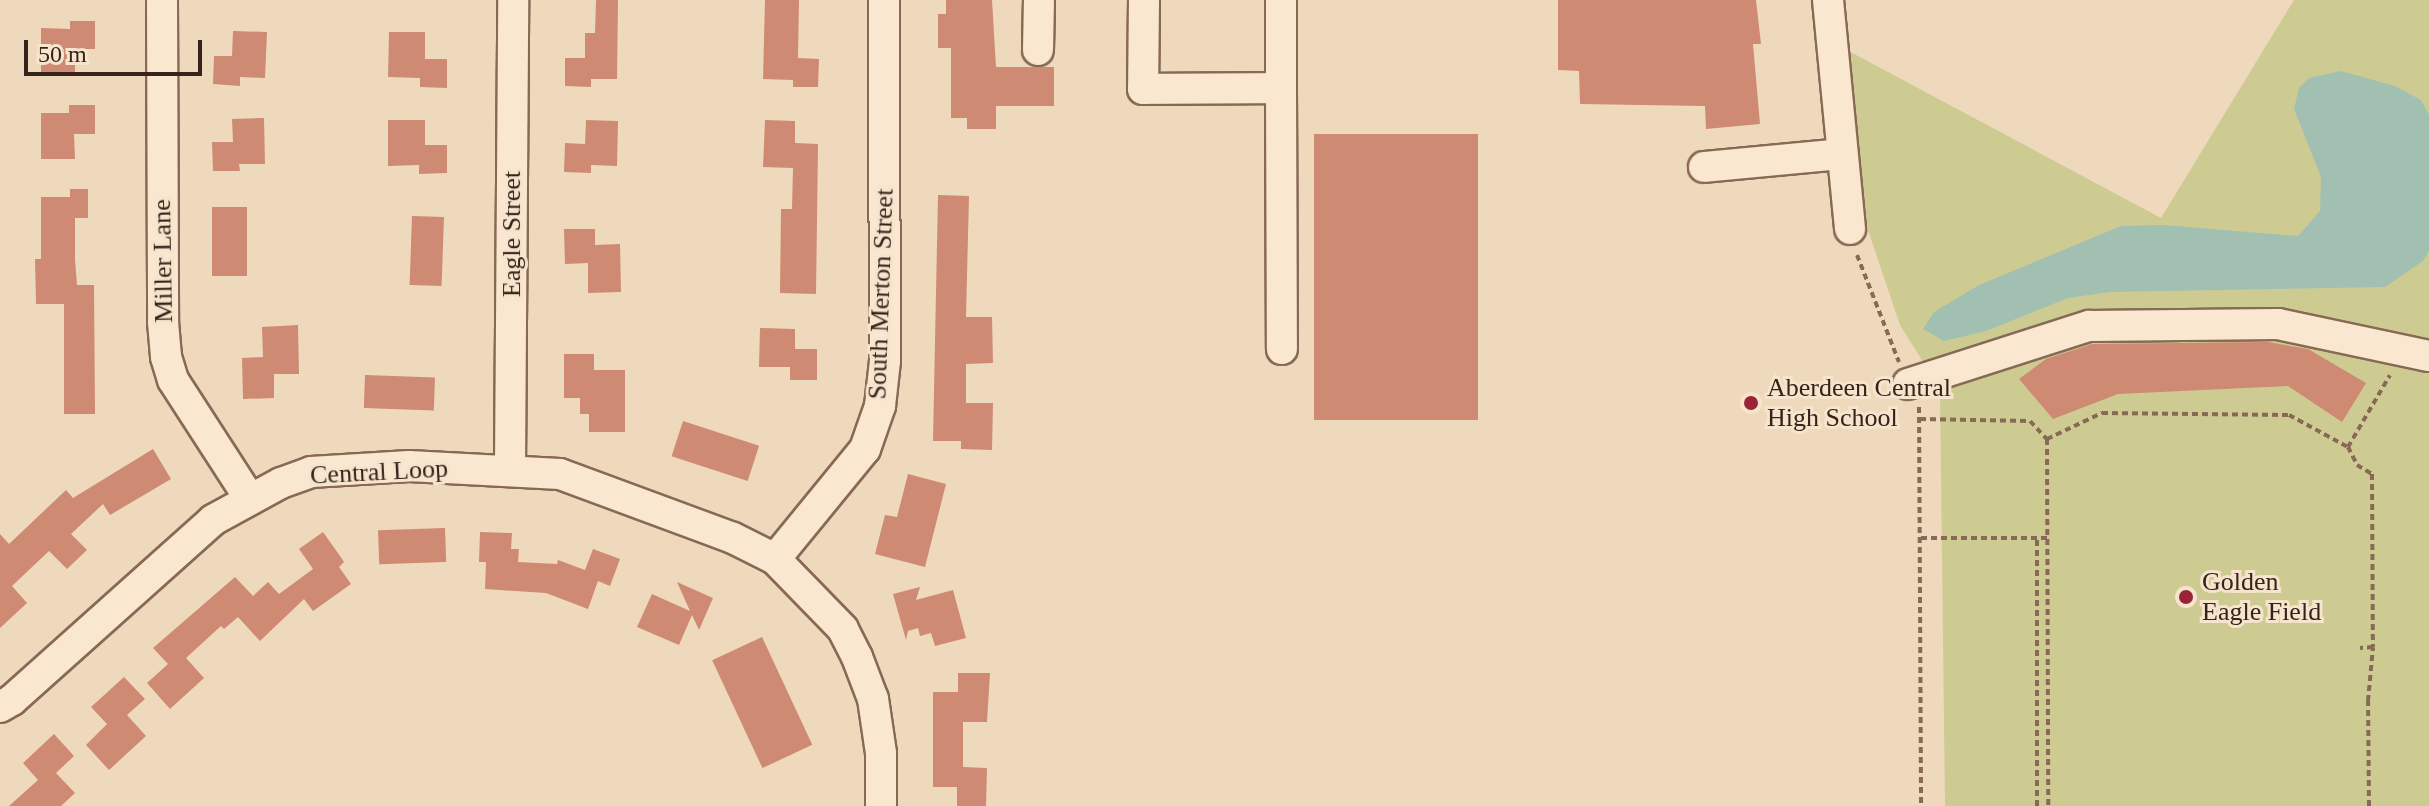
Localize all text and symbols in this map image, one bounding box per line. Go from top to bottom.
scale bar [28,24,206,74]
text: 50 m [38,41,87,67]
street label: Eagle Street [496,171,528,297]
street label: South Merton Street [862,188,900,400]
street label: Miller Lane [146,199,180,323]
place label: Aberdeen Central High School [1767,372,1951,434]
marker: Aberdeen Central High School [1742,394,1760,412]
street label: Central Loop [309,453,449,491]
place label: Golden Eagle Field [2202,566,2321,628]
marker: Golden Eagle Field [2177,588,2195,606]

